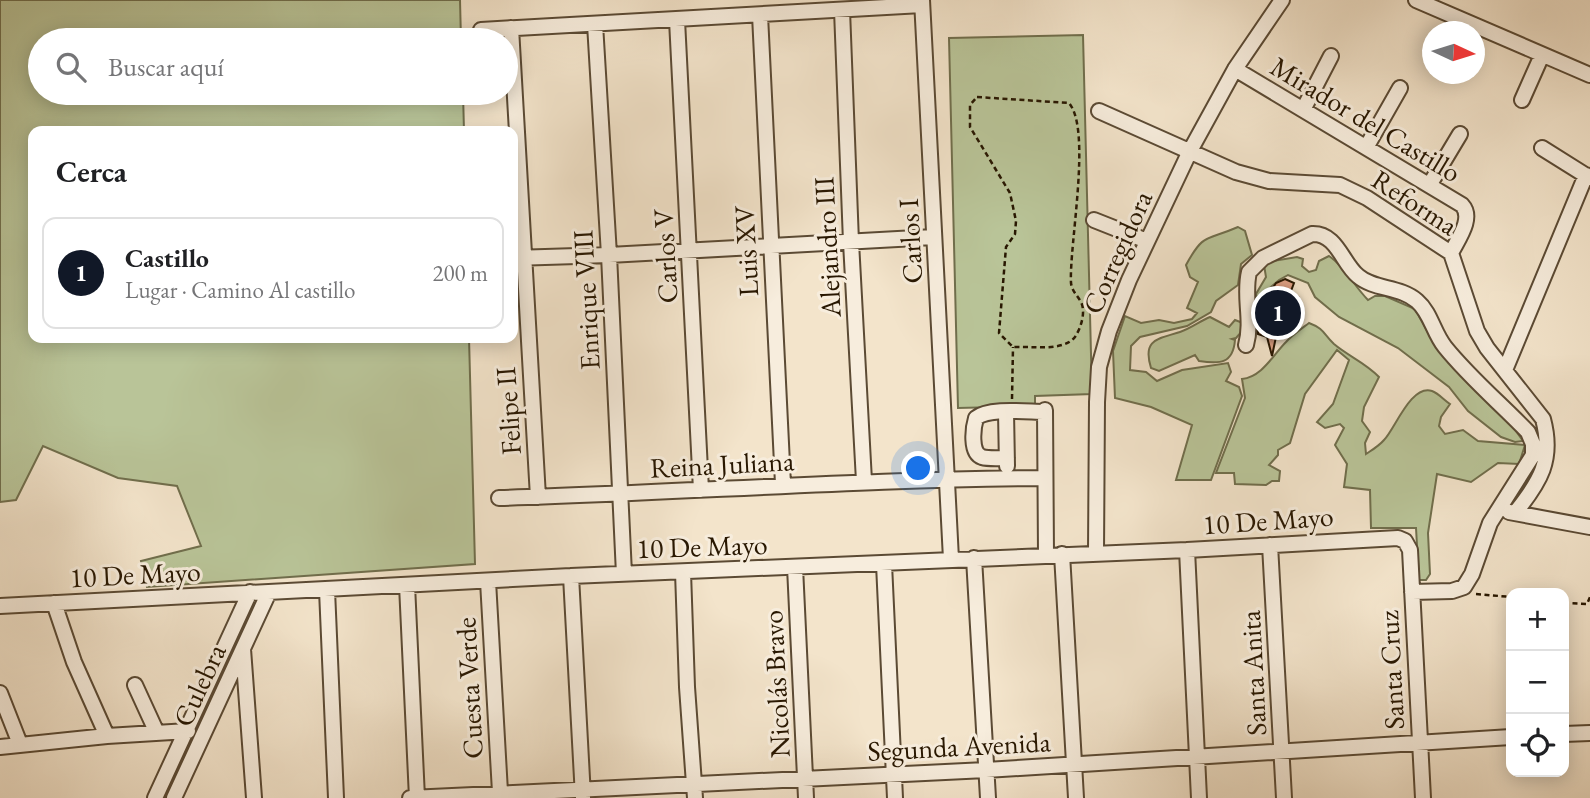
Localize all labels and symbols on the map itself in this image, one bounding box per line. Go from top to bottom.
north arrow [1422,21,1485,84]
street label: Mirador del Castillo [1264,48,1468,190]
street label: Reforma [1365,161,1465,243]
street label: Alejandro III [805,175,849,319]
street label: Corregidora [1074,184,1160,319]
street label: Carlos I [890,197,930,284]
street label: Luis XV [726,204,766,297]
street label: Carlos V [645,208,685,304]
street label: Enrique VIII [564,229,608,371]
pin: 1 [1255,287,1301,339]
street label: Felipe II [487,365,529,456]
street label: Reina Juliana [649,442,796,486]
your location [901,451,935,485]
street label: 10 De Mayo [1201,497,1335,543]
street label: 10 De Mayo [636,526,768,566]
street label: 10 De Mayo [69,553,201,595]
street label: Nicolás Bravo [754,609,798,759]
street label: Santa Anita [1232,609,1274,737]
street label: Santa Cruz [1370,609,1412,730]
street label: Cuesta Verde [447,616,491,760]
street label: Culebra [164,637,234,732]
street label: Segunda Avenida [866,723,1052,769]

